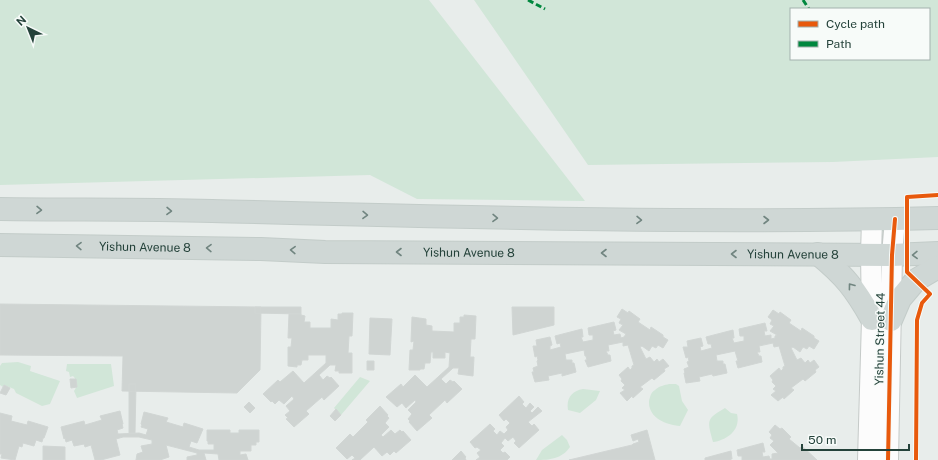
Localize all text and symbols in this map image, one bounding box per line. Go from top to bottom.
north arrow [8,8,48,48]
legend [790,8,930,60]
text: N [14,13,28,28]
text: Cycle path [826,17,885,31]
text: Path [826,37,852,51]
one-way arrow [36,205,42,214]
one-way arrow [166,207,172,215]
one-way arrow [362,211,368,220]
one-way arrow [492,214,498,222]
one-way arrow [636,216,642,224]
one-way arrow [763,216,769,224]
street label: Yishun Avenue 8 [99,240,191,255]
one-way arrow [76,242,82,251]
one-way arrow [206,244,212,253]
one-way arrow [290,246,296,255]
street label: Yishun Avenue 8 [423,246,515,260]
street label: Yishun Avenue 8 [747,247,839,262]
one-way arrow [396,248,402,256]
one-way arrow [601,249,607,257]
one-way arrow [731,250,737,258]
one-way arrow [912,250,918,259]
one-way arrow [849,283,856,290]
street label: Yishun Street 44 [872,292,888,386]
scale bar [802,426,909,452]
text: 50 m [808,433,836,447]

